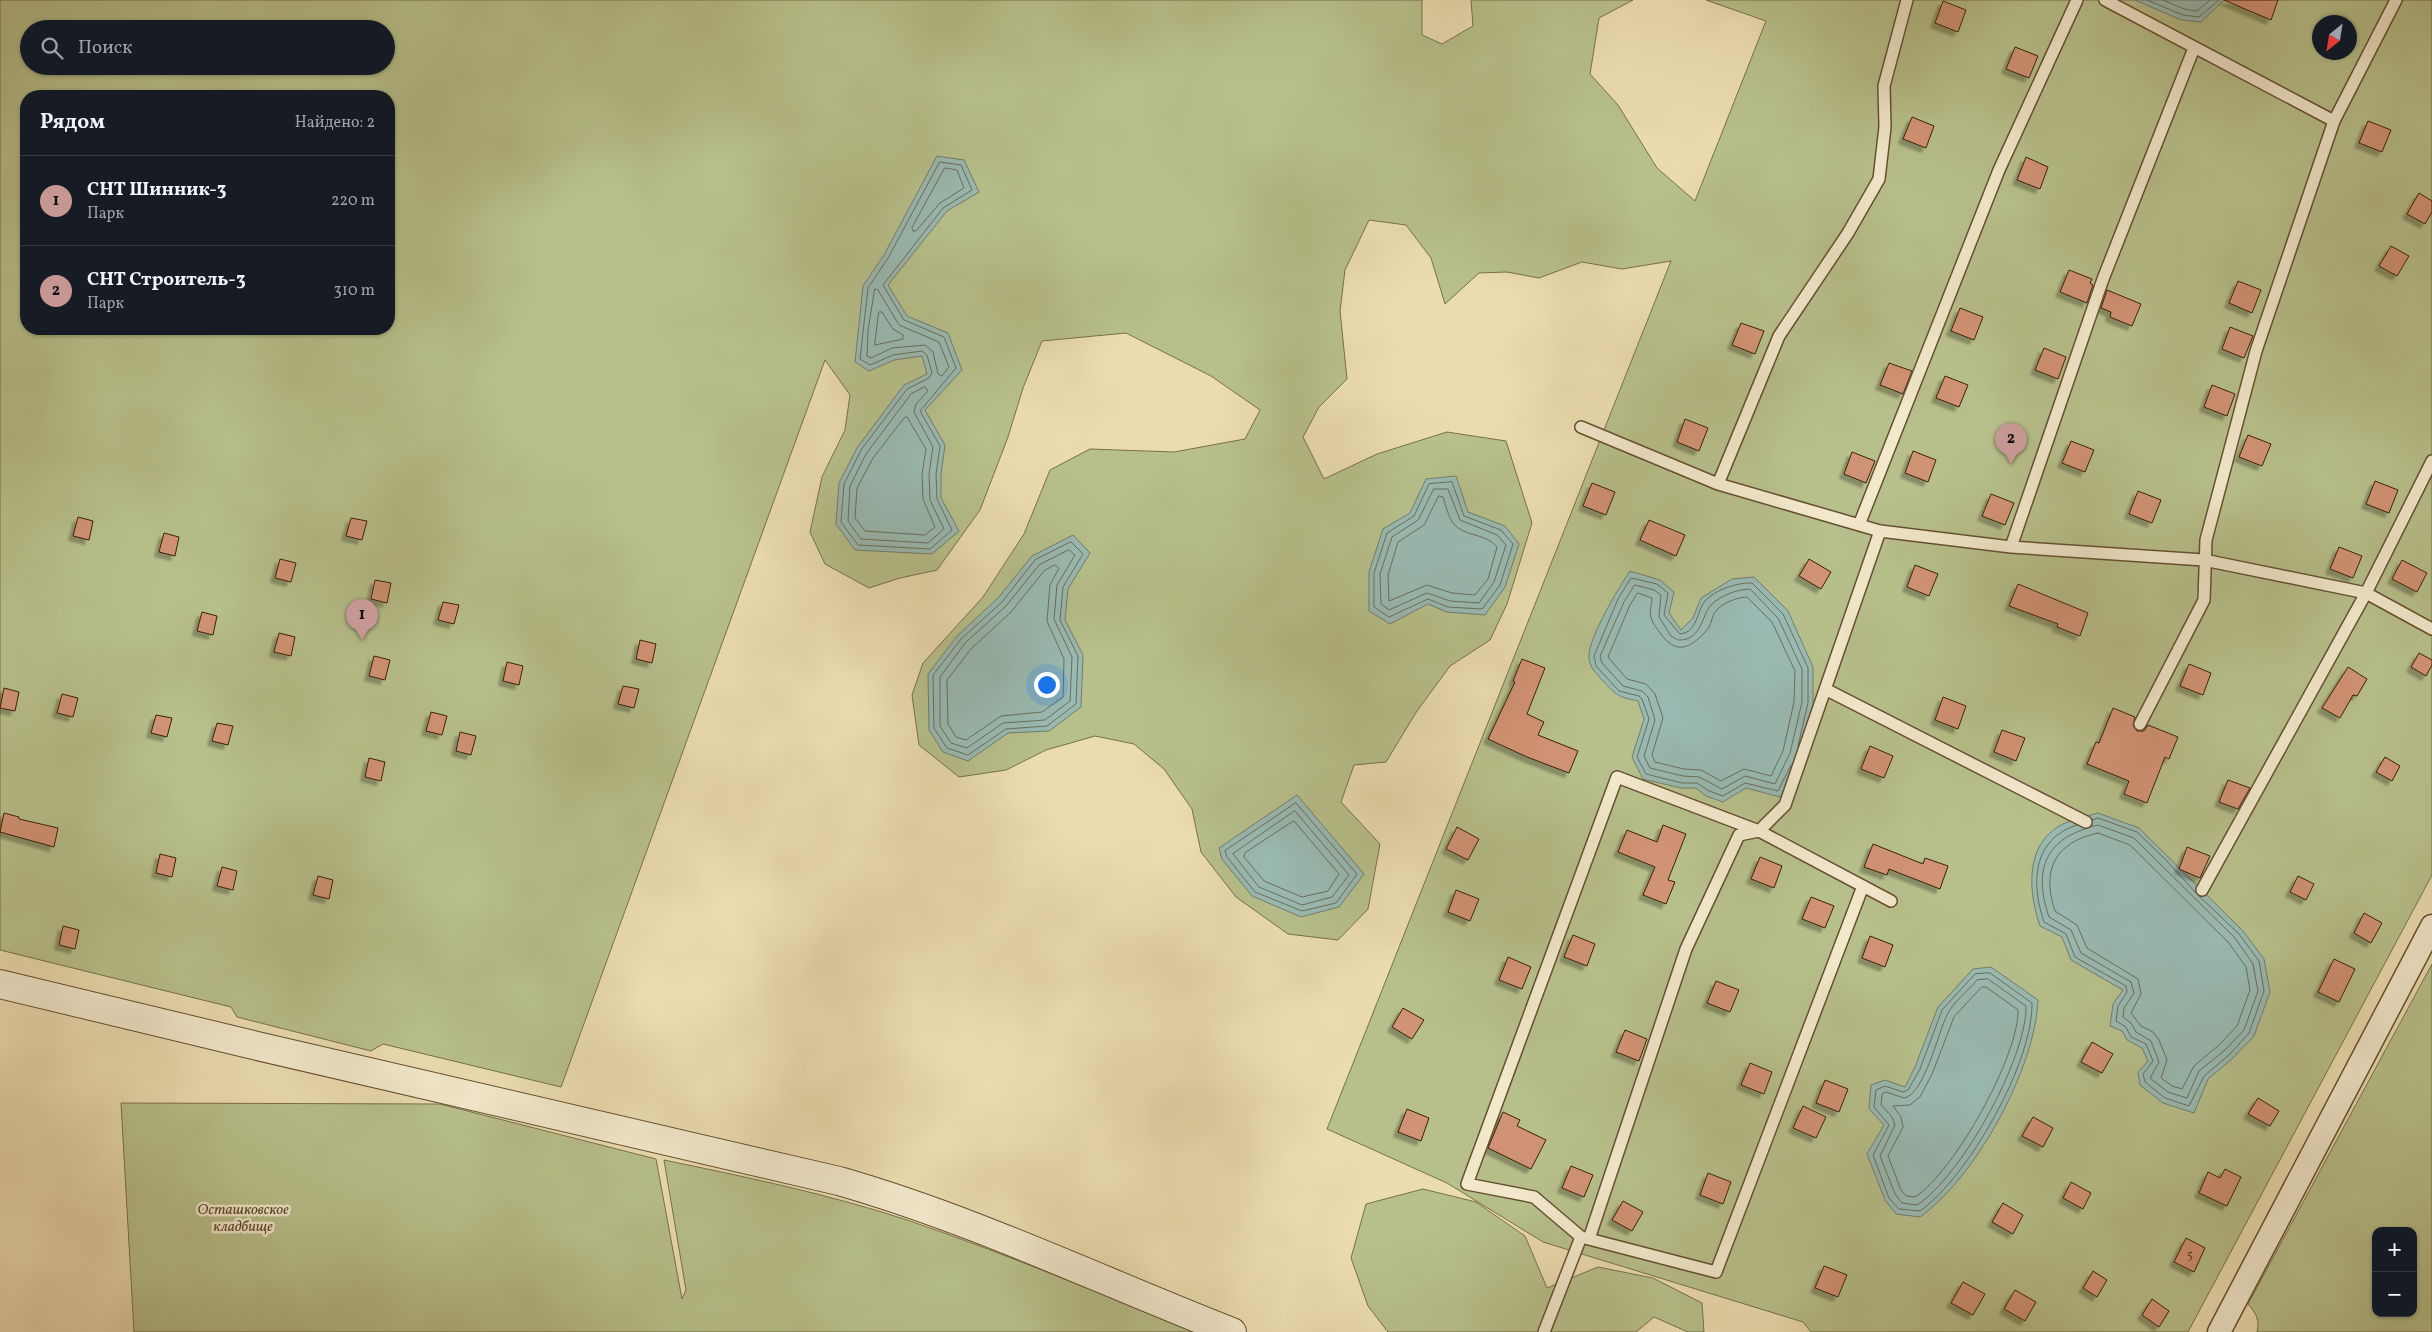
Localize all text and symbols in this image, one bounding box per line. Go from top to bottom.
north arrow [2312,15,2357,60]
search box [20,20,395,75]
icon: search [38,34,66,62]
text: Поиск [78,35,132,61]
text: Рядом [40,108,105,137]
text: Найдено: 2 [295,112,375,134]
text: СНТ Шинник-3 [87,177,227,203]
text: 1 [53,190,59,212]
text: 220 m [331,190,375,212]
text: Парк [87,203,124,225]
text: СНТ Строитель-3 [87,267,246,293]
text: 2 [52,280,60,302]
text: 310 m [334,280,375,302]
text: Парк [87,293,124,315]
pin: 2 [1995,423,2027,464]
pin: 1 [346,599,378,640]
your location [1034,672,1060,698]
park label: Осташковское кладбище [197,1200,289,1238]
map controls [2372,1227,2417,1317]
button: + [2372,1227,2417,1272]
house number: 5 [2187,1248,2193,1264]
button: − [2372,1272,2417,1317]

